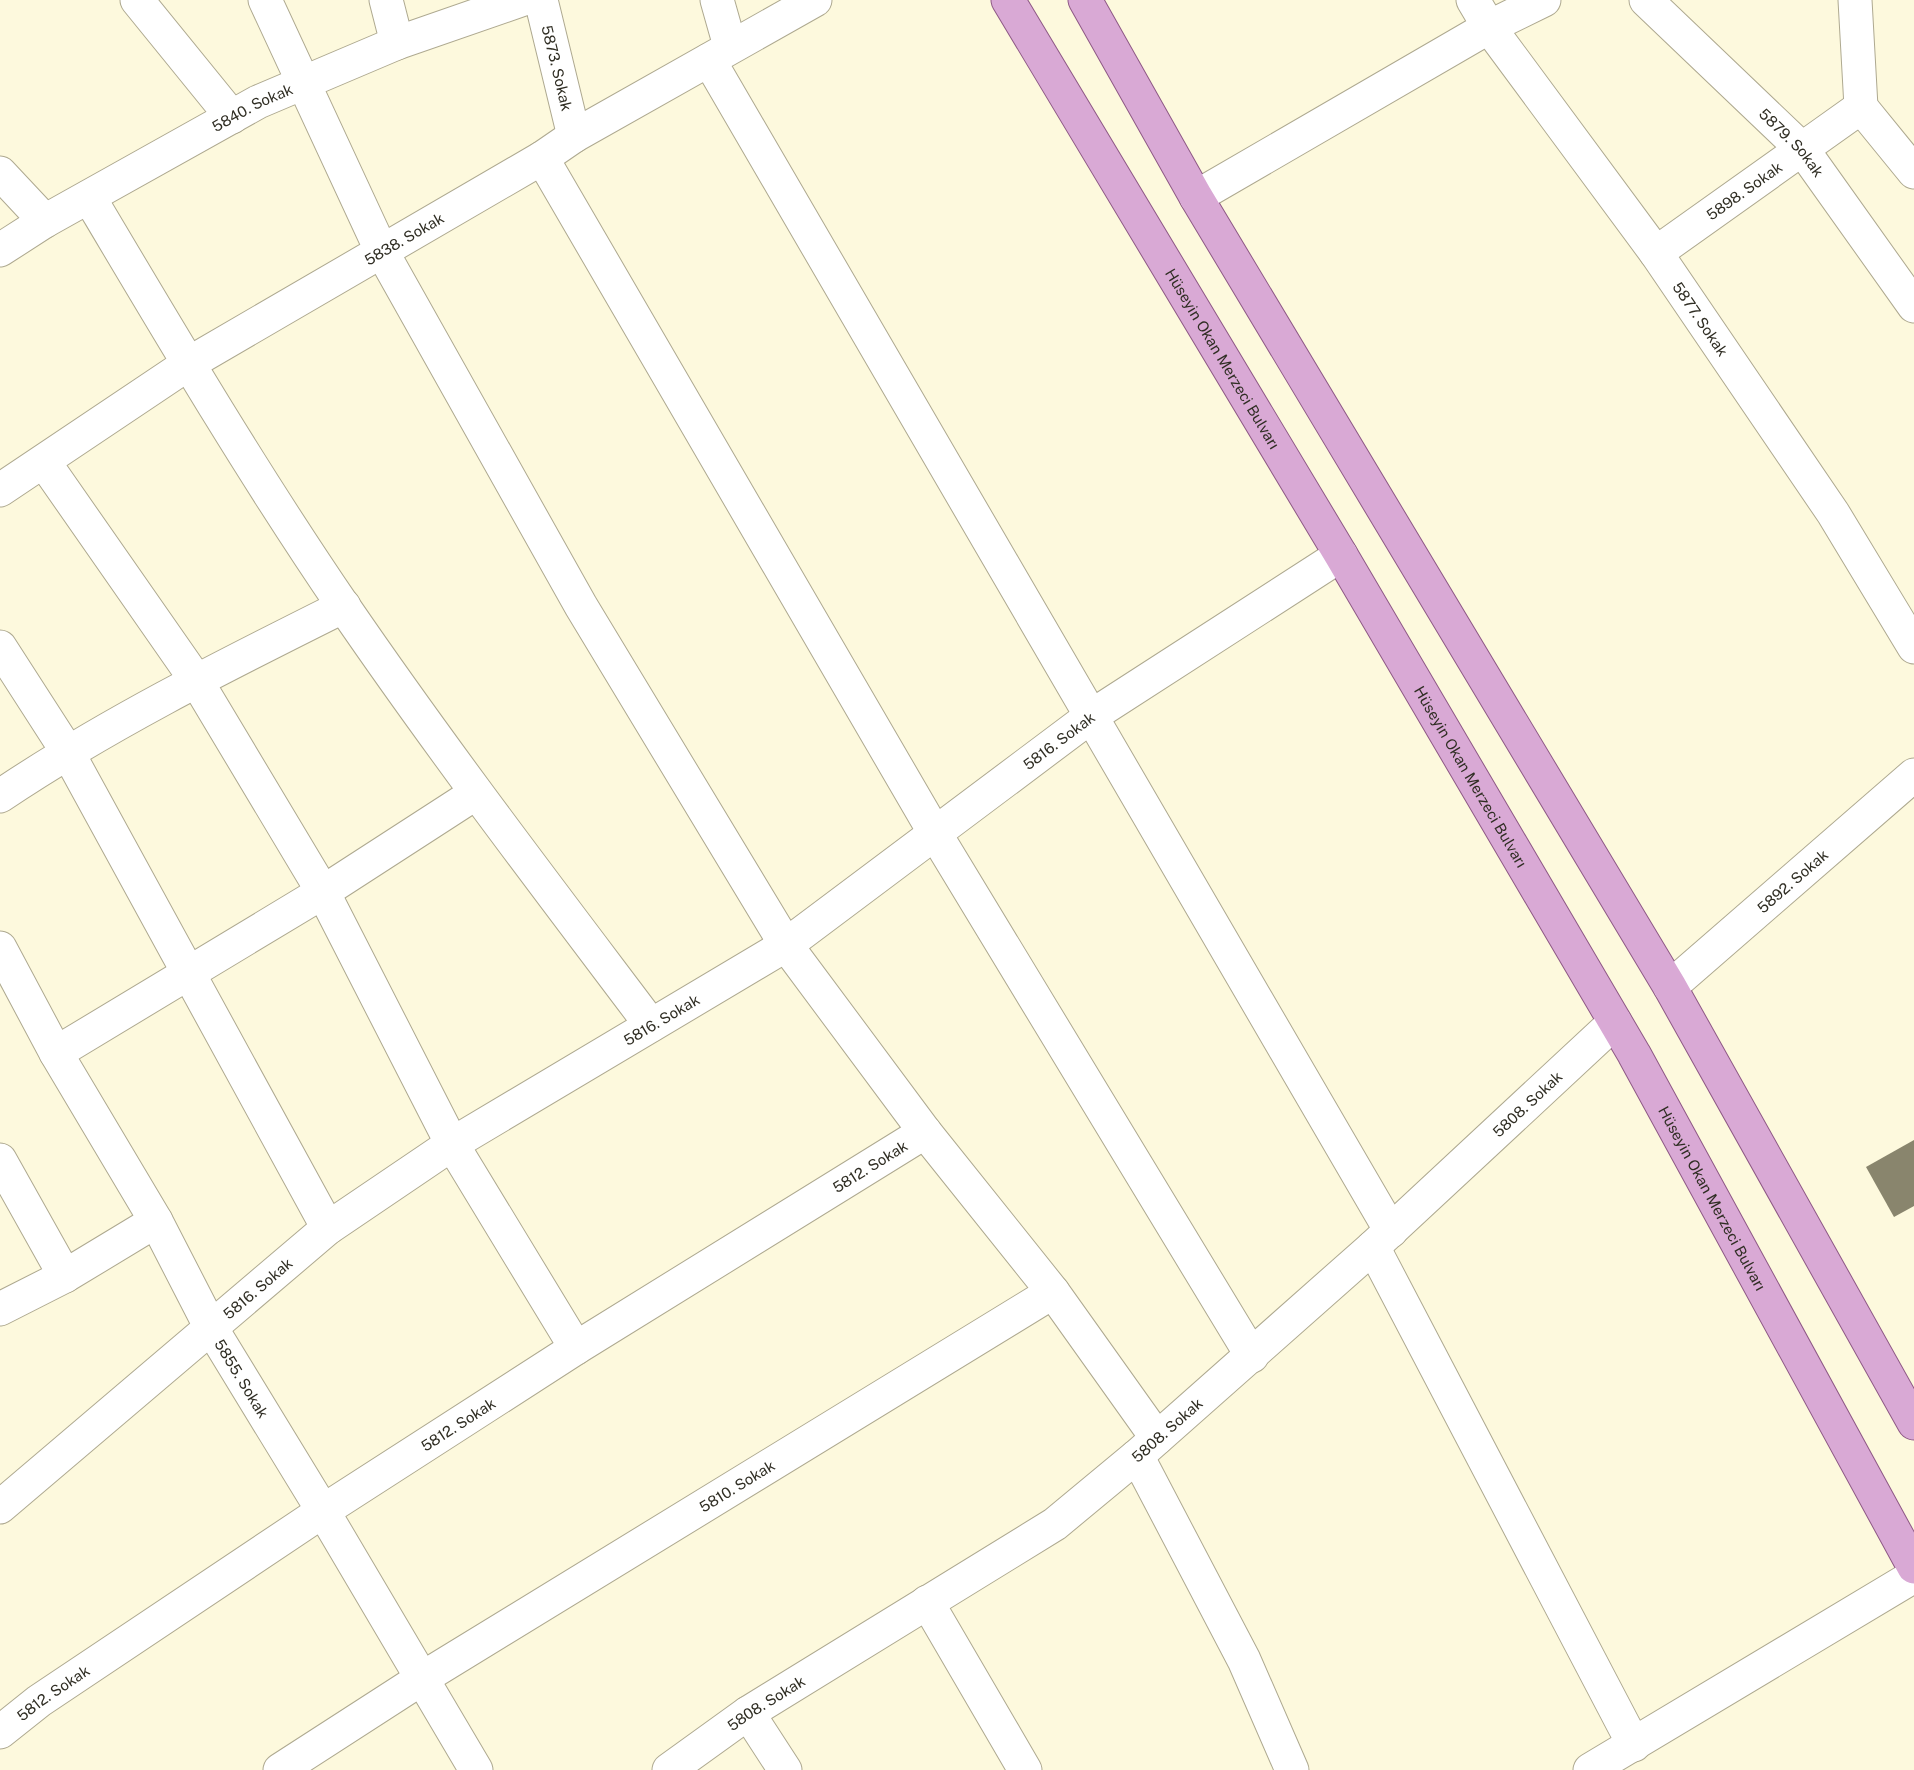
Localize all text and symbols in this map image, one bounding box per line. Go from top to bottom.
street label: 5873. Sokak [539,23,576,113]
street label: 5840. Sokak [209,80,295,135]
street label: 5879. Sokak [1756,105,1828,180]
street label: 5898. Sokak [1703,158,1785,223]
street label: 5838. Sokak [361,209,446,268]
street label: Hüseyin Okan Merzeci Bulvarı [1162,265,1284,452]
street label: 5877. Sokak [1670,279,1732,359]
street label: Hüseyin Okan Merzeci Bulvarı [1411,683,1531,870]
street label: 5816. Sokak [1019,708,1098,773]
street label: 5892. Sokak [1753,845,1831,916]
street label: 5816. Sokak [620,990,702,1048]
street label: 5808. Sokak [1489,1067,1565,1140]
street label: Hüseyin Okan Merzeci Bulvarı [1656,1103,1770,1293]
street label: 5812. Sokak [829,1137,910,1196]
street label: 5816. Sokak [219,1254,295,1322]
street label: 5855. Sokak [212,1336,272,1421]
street label: 5812. Sokak [418,1394,498,1454]
street label: 5808. Sokak [1128,1394,1205,1465]
street label: 5810. Sokak [696,1456,777,1515]
street label: 5812. Sokak [13,1661,92,1724]
street label: 5808. Sokak [724,1672,808,1734]

